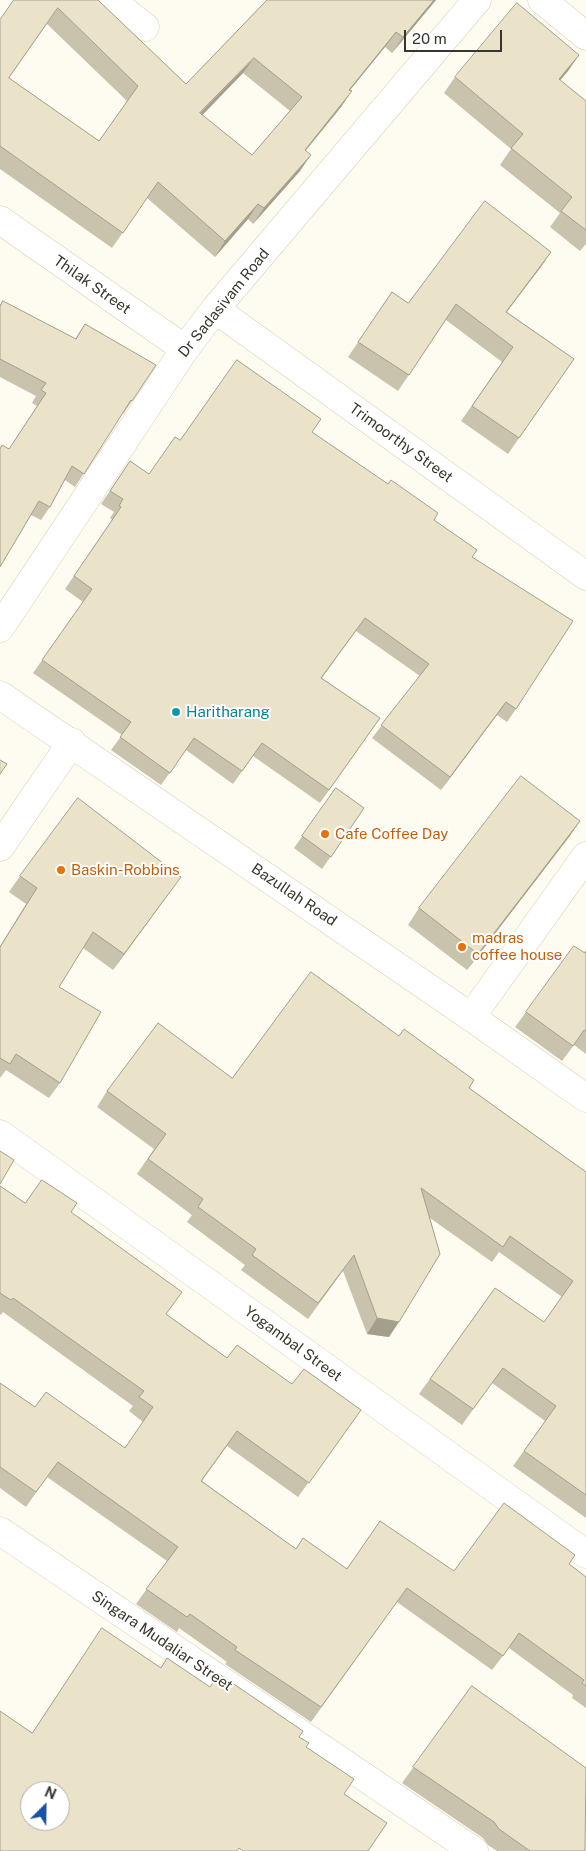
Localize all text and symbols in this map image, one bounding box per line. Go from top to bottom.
scale bar [406,20,504,52]
text: 20 m [412,30,447,47]
street label: Dr Sadasivam Road [175,245,273,361]
street label: Thilak Street [50,252,134,318]
street label: Trimoorthy Street [346,399,456,487]
place label: Haritharang [186,703,270,721]
marker: Haritharang [170,706,182,718]
place label: Cafe Coffee Day [335,825,448,843]
marker: Cafe Coffee Day [319,828,331,840]
street label: Bazullah Road [248,860,340,930]
place label: Baskin-Robbins [71,861,180,879]
marker: Baskin-Robbins [55,864,67,876]
place label: madras coffee house [472,929,562,964]
marker: madras coffee house [456,941,468,953]
street label: Yogambal Street [241,1303,345,1385]
street label: Singara Mudaliar Street [88,1587,236,1695]
north arrow [20,1781,70,1831]
text: N [42,1784,59,1803]

